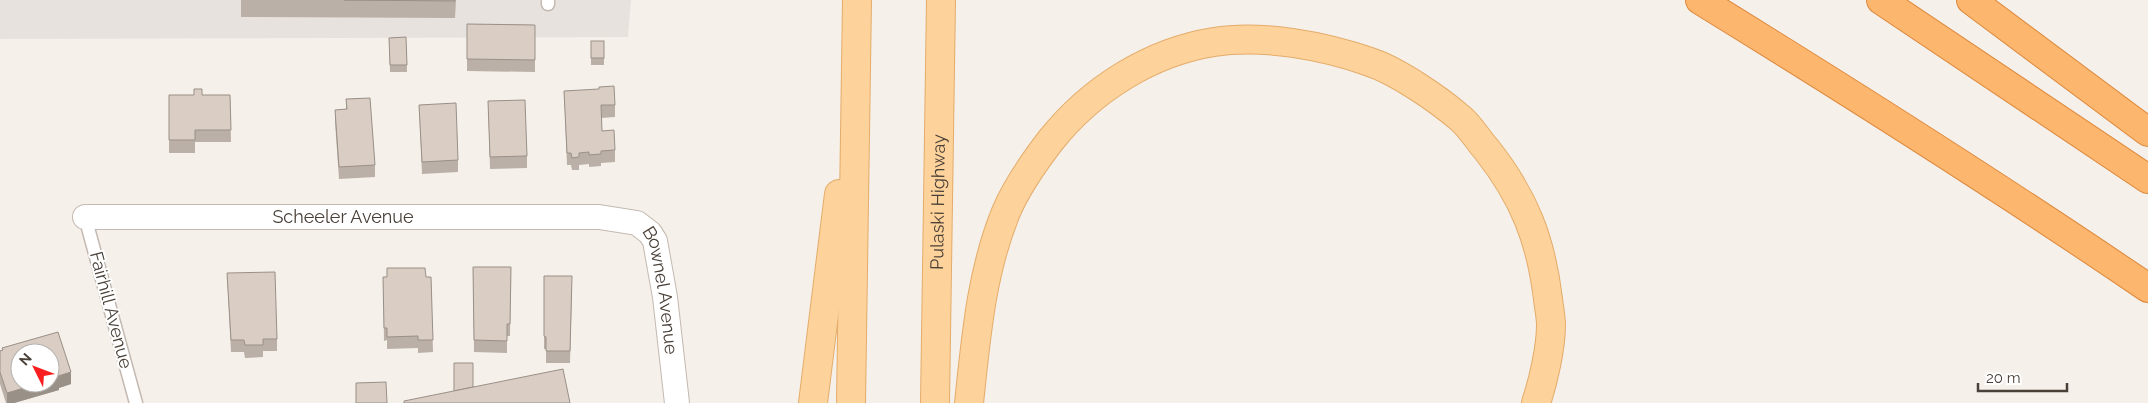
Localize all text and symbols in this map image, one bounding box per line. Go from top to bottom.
street label: Pulaski Highway [926,134,949,270]
street label: Scheeler Avenue [272,206,414,227]
street label: Bownel Avenue [638,222,682,356]
street label: Fairhill Avenue [86,249,137,371]
north arrow [10,343,60,393]
text: N [16,350,35,369]
scale bar [1978,360,2067,392]
text: 20 m [1986,369,2021,387]

